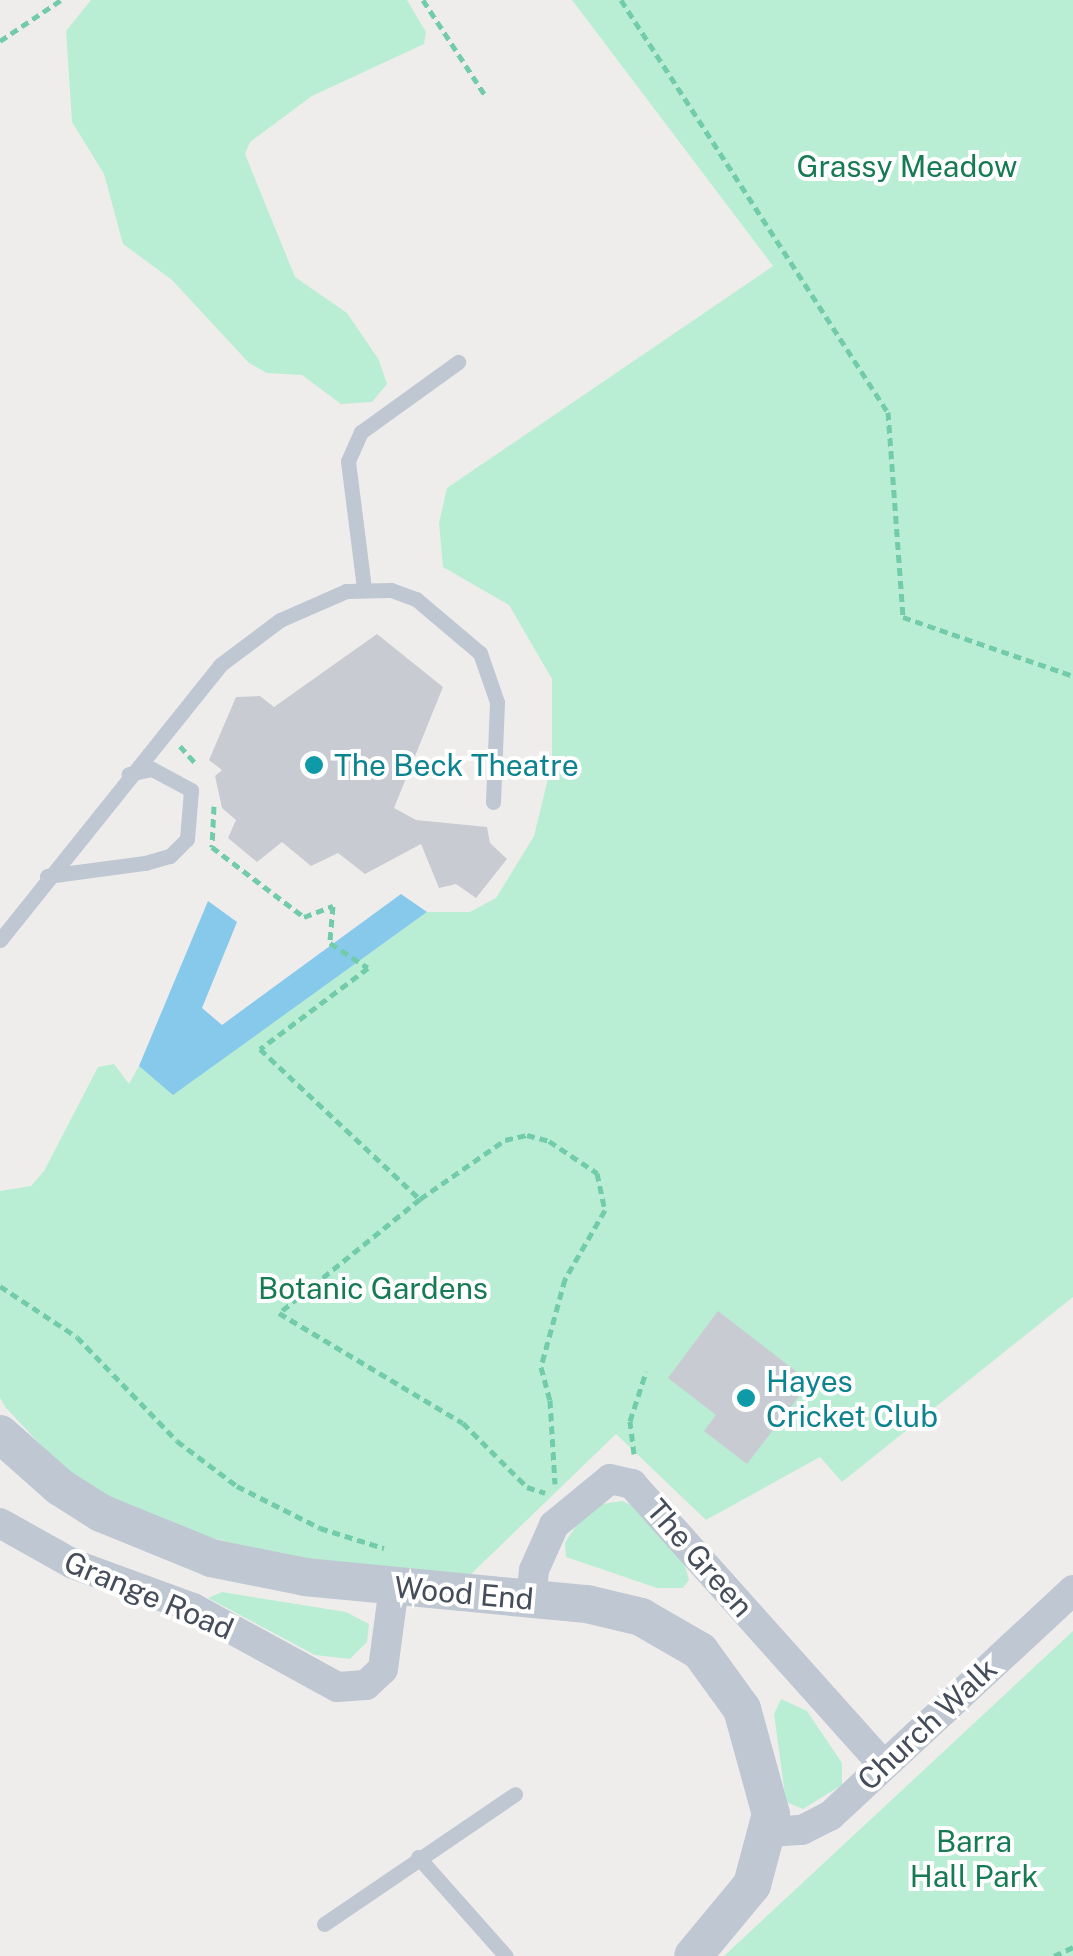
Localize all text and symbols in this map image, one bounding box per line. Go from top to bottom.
park label: Grassy Meadow [796,148,1018,184]
place label: The Beck Theatre [334,747,579,783]
marker: The Beck Theatre [303,754,325,776]
park label: Botanic Gardens [258,1270,488,1306]
place label: Hayes Cricket Club [766,1363,938,1434]
marker: Hayes Cricket Club [735,1387,757,1409]
street label: The Green [639,1492,761,1624]
street label: Grange Road [59,1543,239,1647]
street label: Wood End [393,1569,535,1617]
street label: Church Walk [850,1650,1004,1798]
park label: Barra Hall Park [910,1823,1038,1894]

